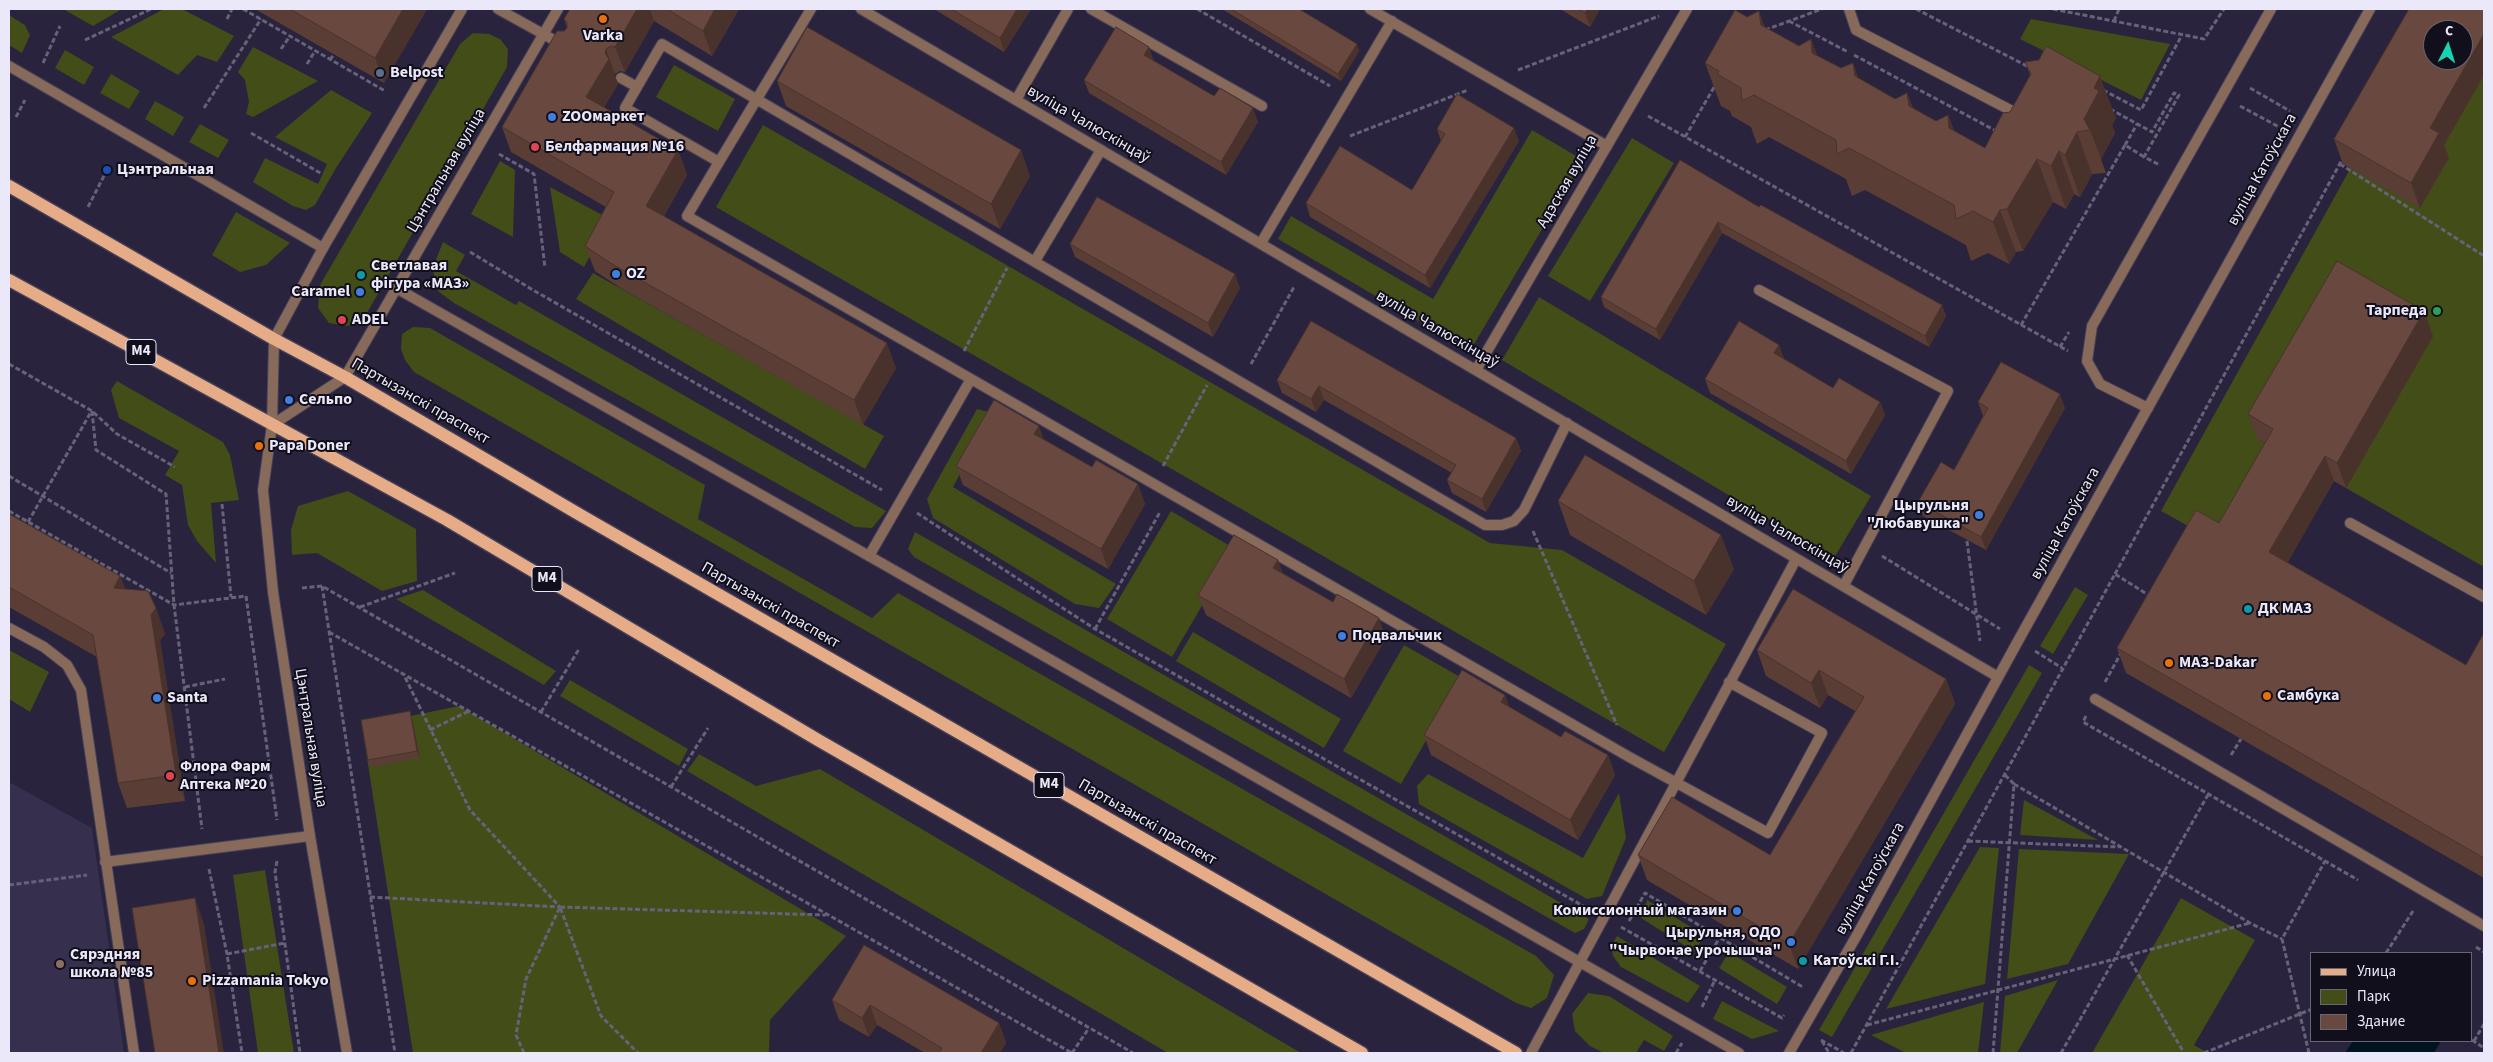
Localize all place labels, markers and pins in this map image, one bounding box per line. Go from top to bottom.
marker: Varka [597,13,609,25]
place label: Varka [583,26,623,46]
place label: Belpost [390,63,443,83]
marker: Belpost [374,67,386,79]
place label: ZOOмаркет [562,107,645,127]
marker: ZOOмаркет [546,111,558,123]
place label: Белфармация №16 [545,137,684,157]
marker: Белфармация №16 [529,141,541,153]
place label: Цэнтральная [117,160,214,180]
marker: Цэнтральная [101,164,113,176]
place label: Светлавая фігура «МАЗ» [371,256,469,294]
place label: OZ [626,264,645,284]
marker: OZ [610,268,622,280]
marker: Светлавая фігура «МАЗ» [355,269,367,281]
place label: Caramel [291,282,350,302]
marker: Caramel [354,286,366,298]
place label: Тарпеда [2366,301,2427,321]
marker: Тарпеда [2431,305,2443,317]
place label: ADEL [352,310,388,330]
marker: ADEL [336,314,348,326]
place label: Сельпо [299,390,352,410]
marker: Сельпо [283,394,295,406]
place label: Papa Doner [269,436,350,456]
marker: Papa Doner [253,440,265,452]
place label: Цырульня "Любавушка" [1867,496,1969,534]
marker: Цырульня "Любавушка" [1973,509,1985,521]
place label: ДК МАЗ [2258,599,2312,619]
marker: ДК МАЗ [2242,603,2254,615]
place label: Подвальчик [1352,626,1442,646]
marker: Подвальчик [1336,630,1348,642]
place label: МАЗ-Dakar [2179,653,2257,673]
marker: МАЗ-Dakar [2163,657,2175,669]
place label: Самбука [2277,686,2339,706]
place label: Santa [167,688,208,708]
marker: Самбука [2261,690,2273,702]
marker: Santa [151,692,163,704]
place label: Флора Фарм Аптека №20 [180,757,271,795]
marker: Флора Фарм Аптека №20 [164,770,176,782]
place label: Комиссионный магазин [1553,901,1727,921]
marker: Комиссионный магазин [1731,905,1743,917]
place label: Цырульня, ОДО "Чырвонае урочышча" [1609,923,1781,961]
marker: Цырульня, ОДО "Чырвонае урочышча" [1785,936,1797,948]
place label: Сярэдняя школа №85 [70,945,153,983]
place label: Катоўскі Г.І. [1813,951,1899,971]
marker: Катоўскі Г.І. [1797,955,1809,967]
marker: Сярэдняя школа №85 [54,958,66,970]
place label: Pizzamania Tokyo [202,971,329,991]
marker: Pizzamania Tokyo [186,975,198,987]

